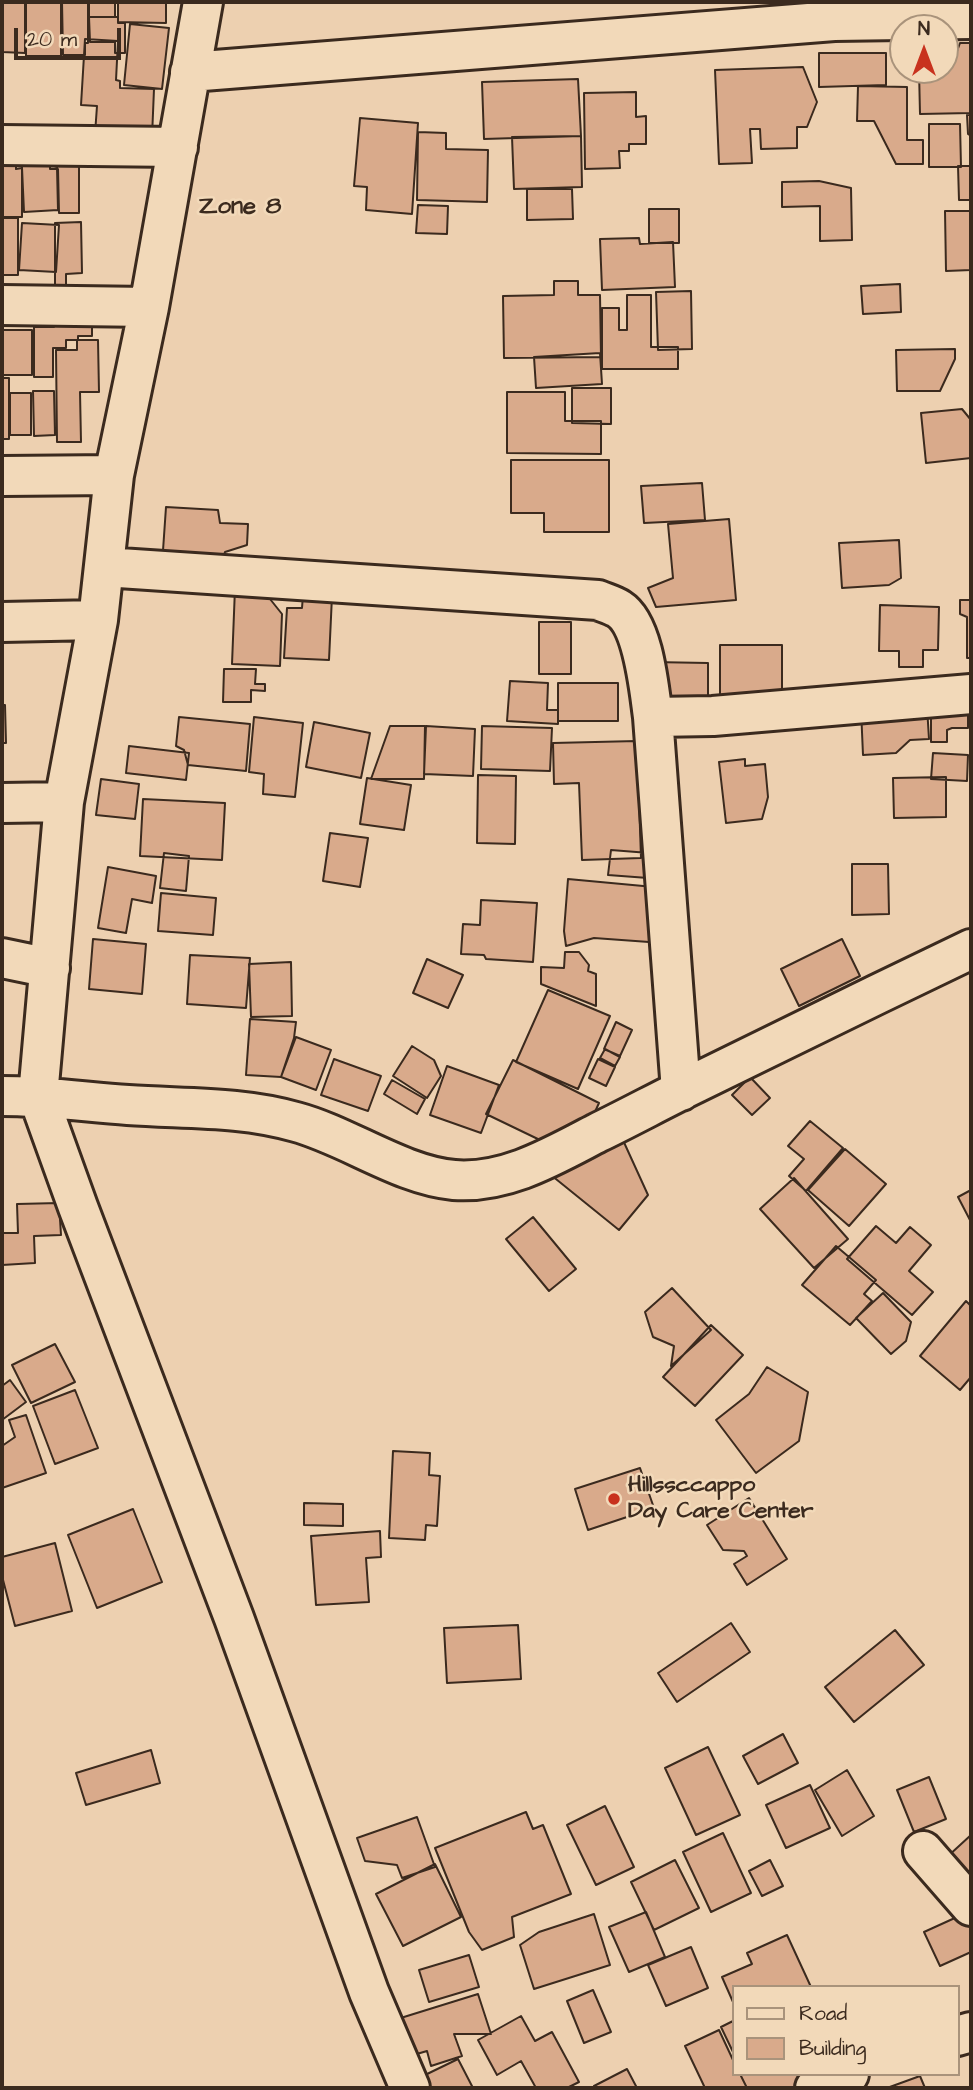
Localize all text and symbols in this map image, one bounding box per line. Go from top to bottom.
scale bar [18,14,124,58]
north arrow [889,14,959,84]
text: N [918,16,930,43]
text: 20 m [27,25,77,54]
district label: Zone 8 [199,194,281,222]
place label: Hillssccappo Day Care Center [628,1472,813,1526]
marker: Hillssccappo Day Care Center [606,1491,622,1507]
legend [732,1985,959,2076]
text: Road [799,1999,847,2028]
text: Building [799,2034,866,2063]

